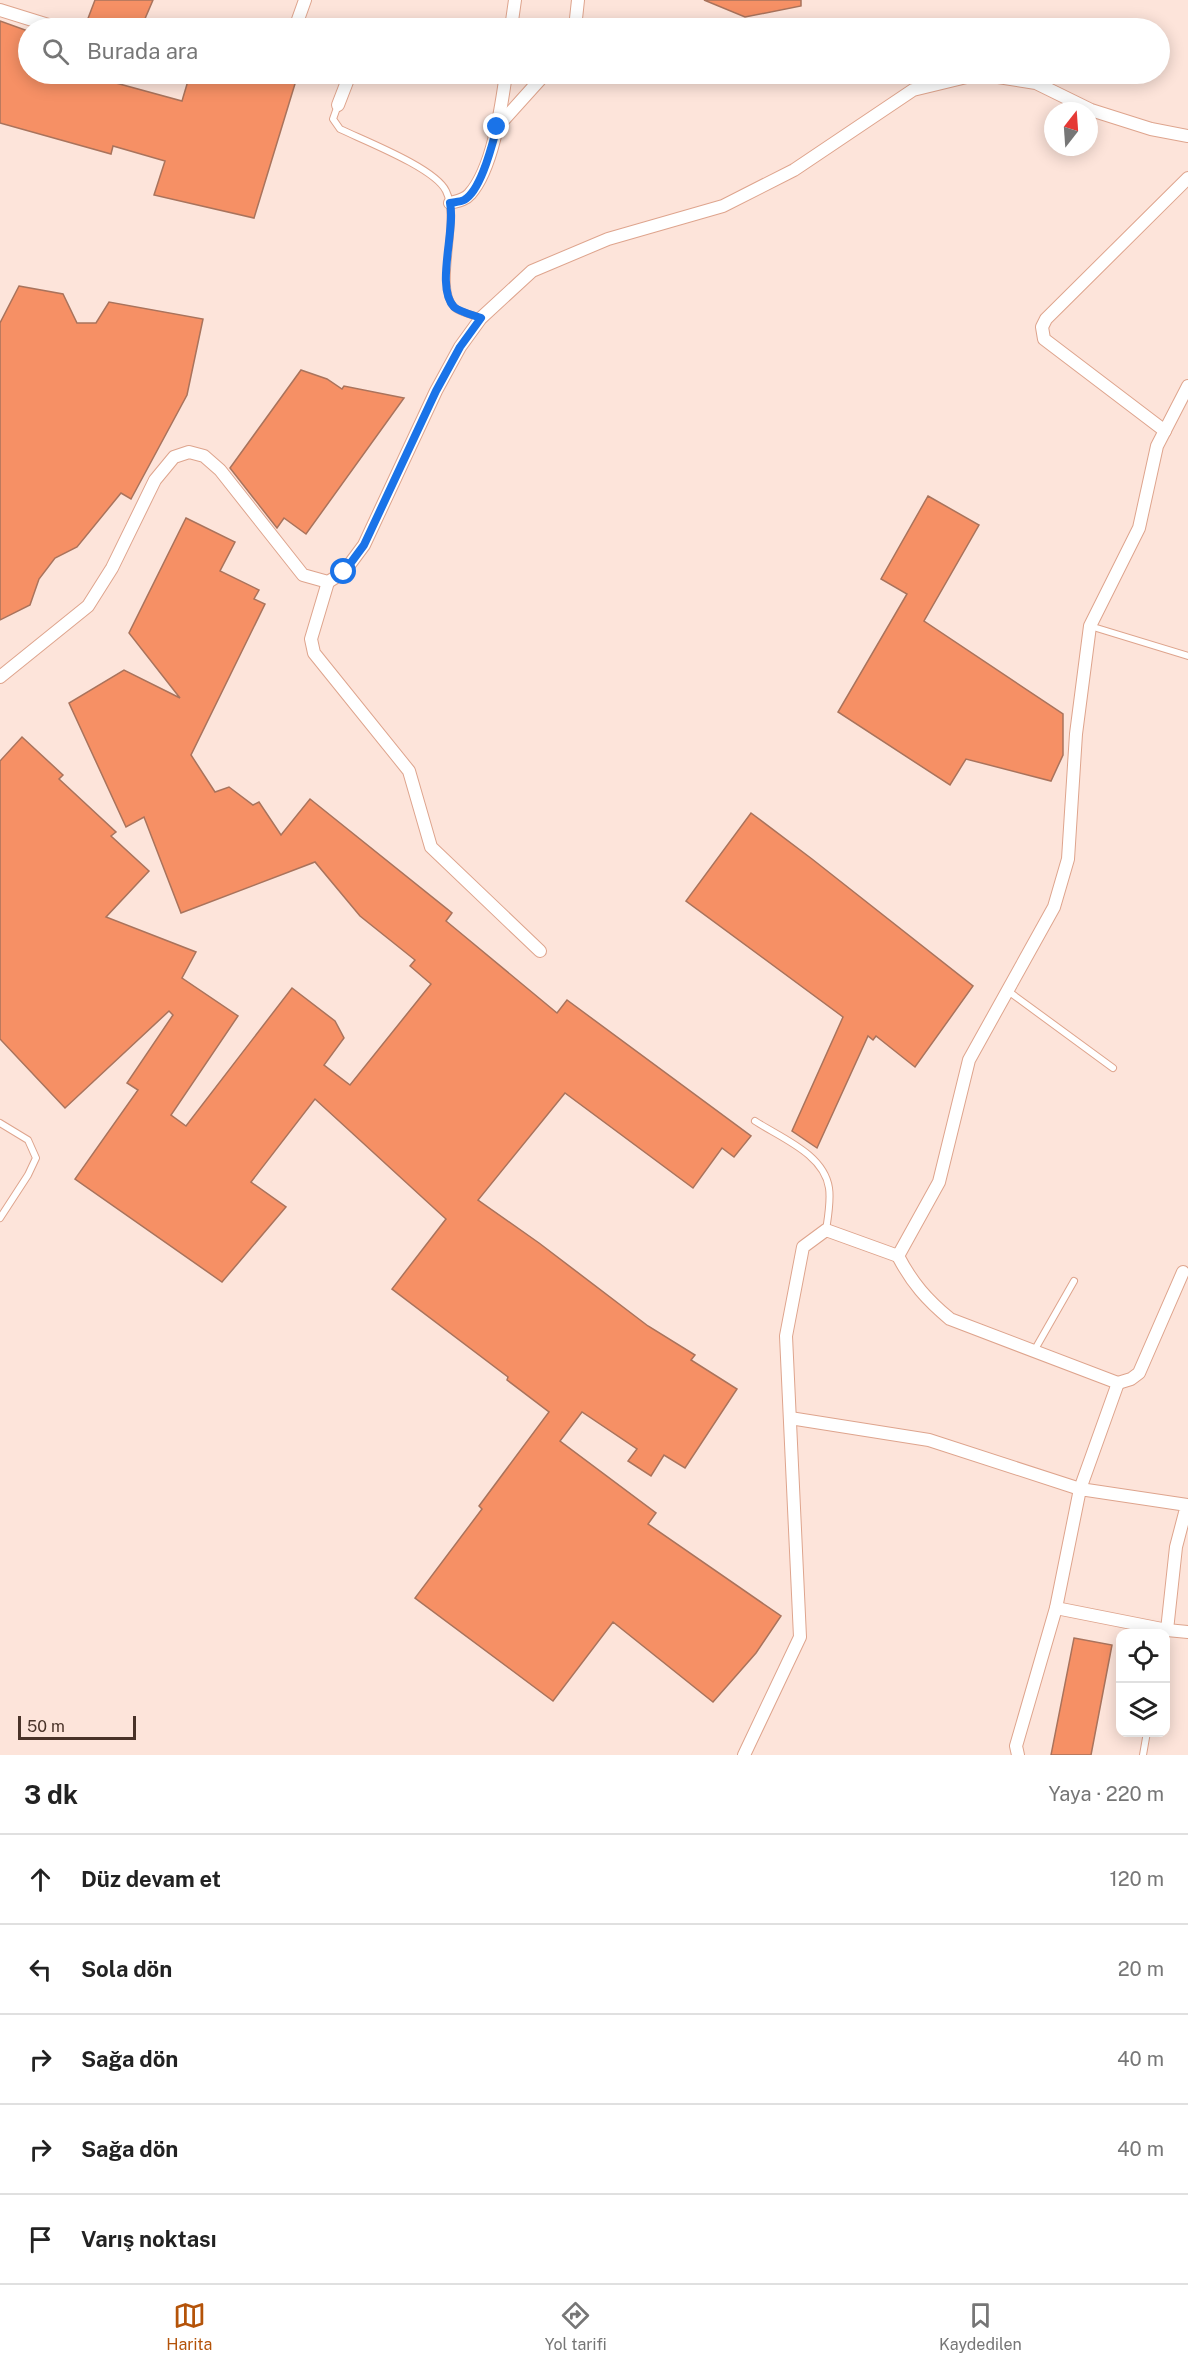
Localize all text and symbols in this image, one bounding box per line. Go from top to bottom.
search box [18,18,1170,84]
icon: search [39,35,72,68]
text: Burada ara [87,38,198,64]
north arrow [1044,102,1098,156]
route end [483,113,509,139]
route start [330,558,356,584]
map controls [1116,1629,1170,1737]
button: locate [1116,1629,1170,1683]
button: layers [1116,1683,1170,1737]
scale bar [18,1713,136,1740]
text: 50 m [27,1717,65,1736]
text: 3 dk [24,1779,78,1810]
text: Yaya · 220 m [1048,1782,1164,1806]
icon: ahead [24,1863,57,1896]
text: Düz devam et [81,1866,221,1892]
text: 120 m [1110,1867,1164,1891]
icon: left [24,1953,57,1986]
text: Sola dön [81,1956,172,1982]
text: 20 m [1118,1957,1164,1981]
icon: right [24,2043,57,2076]
text: Sağa dön [81,2046,178,2072]
text: 40 m [1117,2047,1164,2071]
icon: right [24,2133,57,2166]
text: Sağa dön [81,2136,178,2162]
text: 40 m [1117,2137,1164,2161]
icon: arrive [24,2223,57,2256]
text: Varış noktası [81,2226,216,2252]
tab: Harita [166,2299,212,2354]
tab: Yol tarifi [545,2299,607,2354]
tab: Kaydedilen [939,2299,1022,2354]

